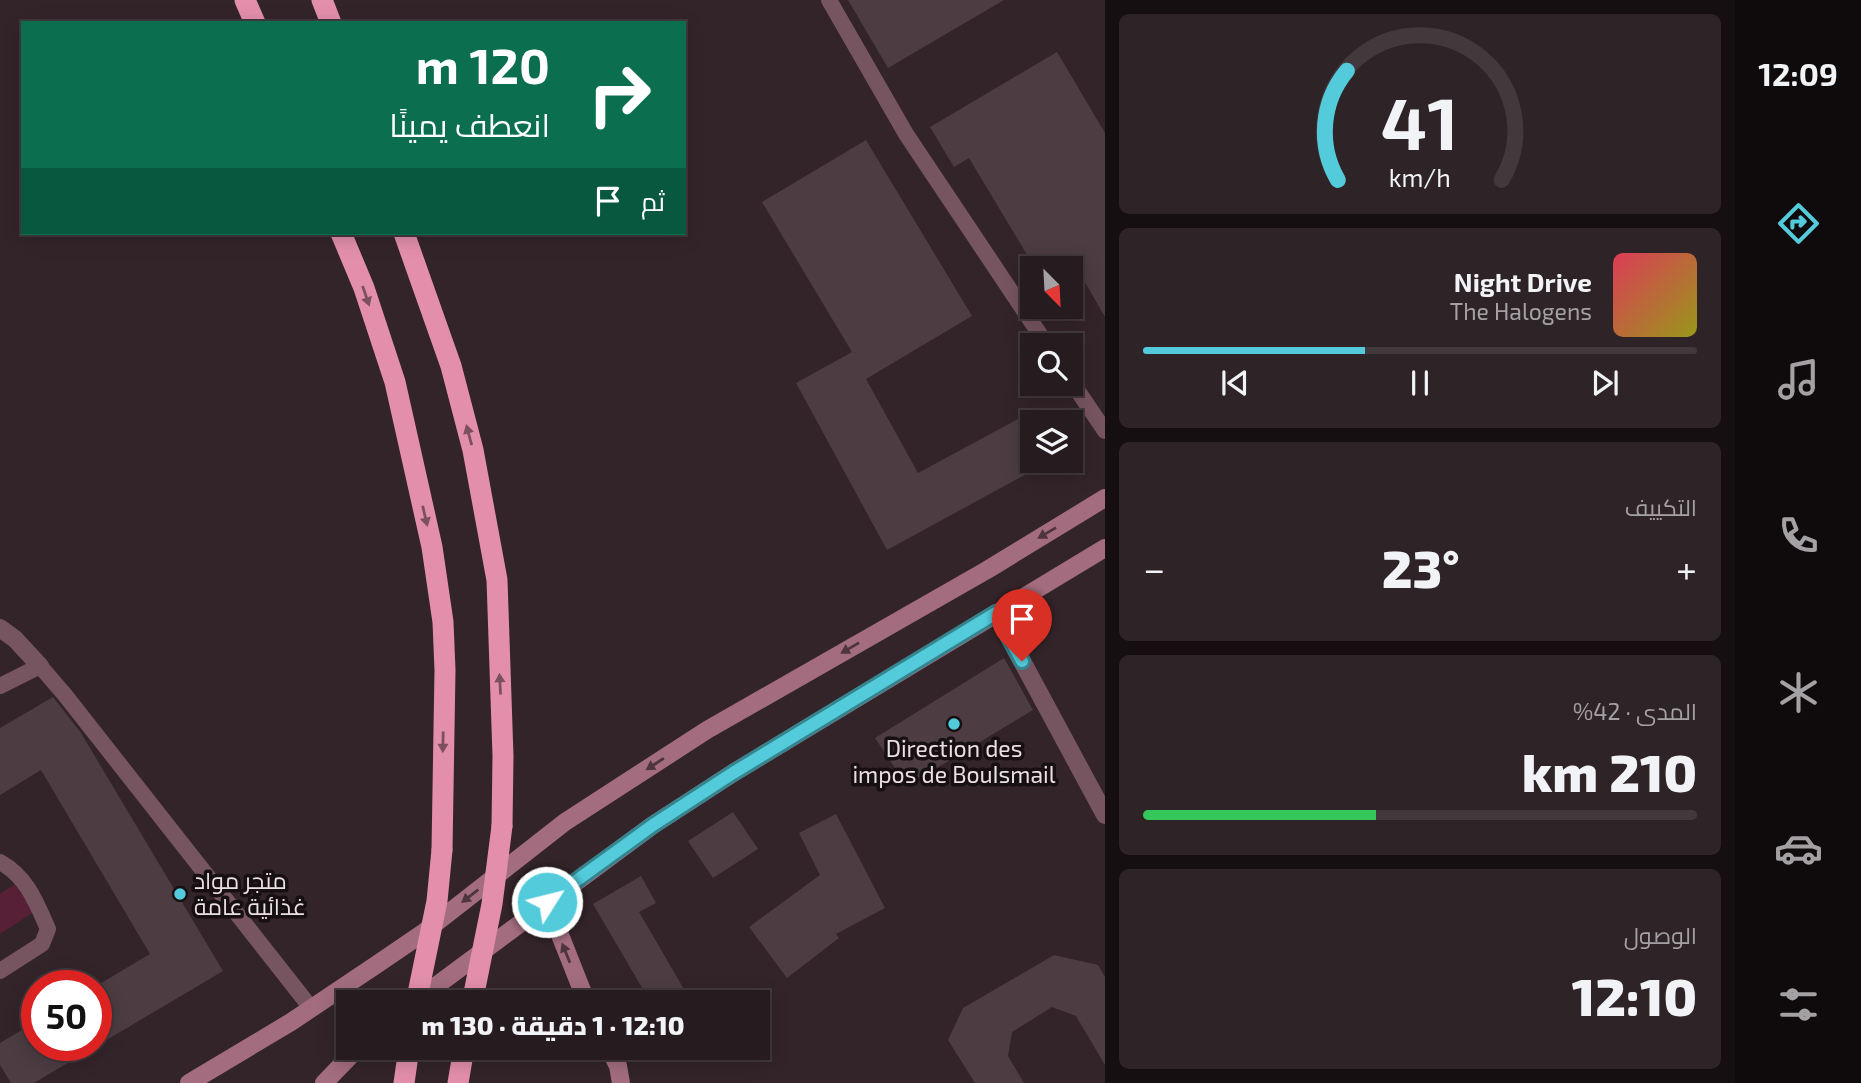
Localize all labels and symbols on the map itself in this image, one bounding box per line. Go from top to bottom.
north arrow [1020,256,1083,318]
one-way arrow [361,286,372,307]
one-way arrow [463,424,474,446]
one-way arrow [419,505,430,527]
one-way arrow [1037,527,1056,540]
pin [992,589,1052,661]
one-way arrow [841,642,860,654]
one-way arrow [494,673,505,695]
marker: Direction des impos de BouIsmail [946,716,962,732]
one-way arrow [437,731,448,753]
place label: Direction des impos de BouIsmail [852,734,1056,788]
one-way arrow [645,757,664,770]
position arrow [510,865,584,939]
place label: متجر مواد غذائية عامة [194,866,306,920]
marker: متجر مواد غذائية عامة [172,886,188,902]
one-way arrow [461,889,479,903]
one-way arrow [560,942,571,963]
speed limit sign: 50 [21,970,112,1061]

